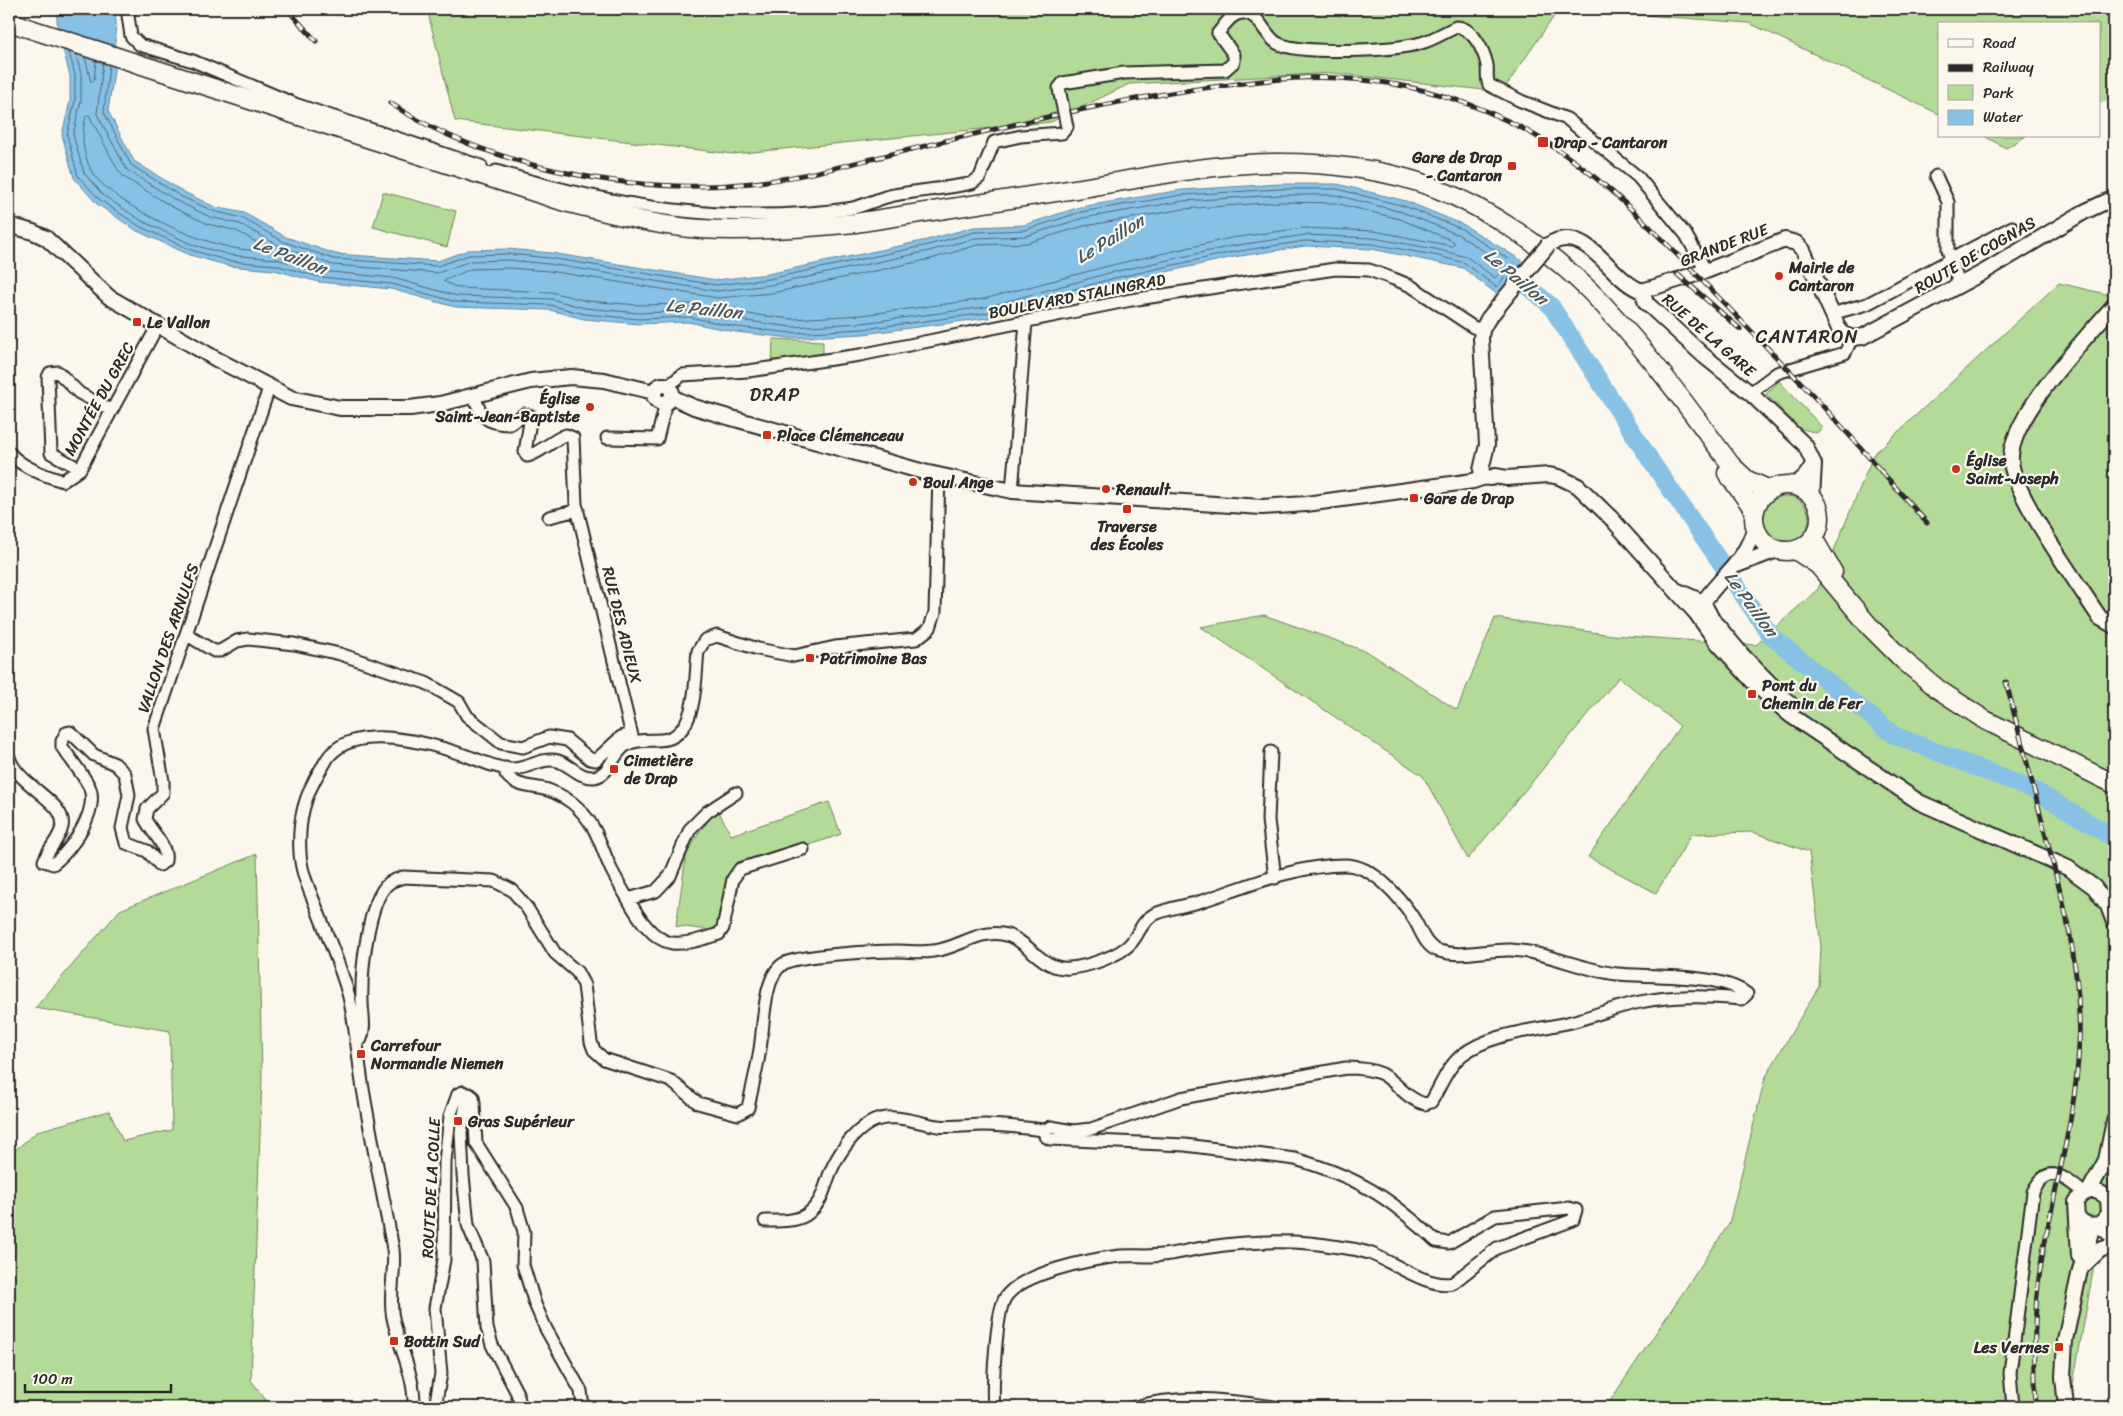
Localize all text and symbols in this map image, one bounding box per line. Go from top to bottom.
legend [1938,22,2100,138]
text: Road [1983,30,2016,56]
text: Railway [1983,54,2034,80]
text: Park [1983,80,2014,106]
text: Water [1983,104,2023,130]
place label: Drap - Cantaron [1554,128,1668,157]
marker: Drap - Cantaron [1536,135,1550,149]
place label: Gare de Drap - Cantaron [1411,143,1503,190]
marker: Gare de Drap - Cantaron [1506,160,1518,172]
water label: Le Paillon [1069,205,1153,272]
street label: ROUTE DE COGNAS [1909,208,2041,302]
street label: GRANDE RUE [1675,214,1774,275]
water label: Le Paillon [249,227,333,285]
water label: Le Paillon [1477,240,1557,315]
place label: Mairie de Cantaron [1788,253,1855,300]
street label: BOULEVARD STALINGRAD [986,265,1168,327]
marker: Mairie de Cantaron [1773,270,1785,282]
street label: RUE DE LA GARE [1655,286,1763,385]
water label: Le Paillon [665,289,746,329]
place label: Le Vallon [147,308,210,337]
marker: Le Vallon [131,316,143,328]
district label: CANTARON [1755,320,1859,353]
street label: MONTÉE DU GREC [56,337,142,461]
district label: DRAP [750,378,800,411]
place label: Église Saint-Jean-Baptiste [434,384,581,431]
marker: Église Saint-Jean-Baptiste [584,401,596,413]
place label: Place Clémenceau [777,421,904,450]
marker: Place Clémenceau [761,429,773,441]
place label: Église Saint-Joseph [1965,446,2059,493]
marker: Église Saint-Joseph [1950,463,1962,475]
place label: Boul Ange [923,468,994,497]
place label: Renault [1115,475,1172,504]
marker: Boul Ange [907,476,919,488]
marker: Renault [1100,483,1112,495]
place label: Gare de Drap [1423,484,1514,513]
marker: Gare de Drap [1408,492,1420,504]
marker: Traverse des Écoles [1121,503,1133,515]
place label: Traverse des Écoles [1091,512,1164,559]
street label: VALLON DES ARNULFS [129,559,207,717]
street label: RUE DES ADIEUX [593,564,651,687]
water label: Le Paillon [1716,564,1788,646]
place label: Patrimoine Bas [820,644,927,673]
marker: Patrimoine Bas [804,652,816,664]
place label: Pont du Chemin de Fer [1761,671,1863,718]
marker: Pont du Chemin de Fer [1746,688,1758,700]
place label: Cimetière de Drap [623,746,694,793]
marker: Cimetière de Drap [608,763,620,775]
place label: Carrefour Normandie Niemen [370,1031,504,1078]
marker: Carrefour Normandie Niemen [355,1048,367,1060]
place label: Gras Supérieur [467,1107,575,1136]
marker: Gras Supérieur [452,1115,464,1127]
street label: ROUTE DE LA COLLE [413,1116,449,1259]
place label: Bottin Sud [404,1327,481,1356]
place label: Les Vernes [1974,1333,2050,1362]
marker: Bottin Sud [388,1335,400,1347]
marker: Les Vernes [2053,1341,2065,1353]
scale bar [25,1361,171,1393]
text: 100 m [32,1366,73,1392]

